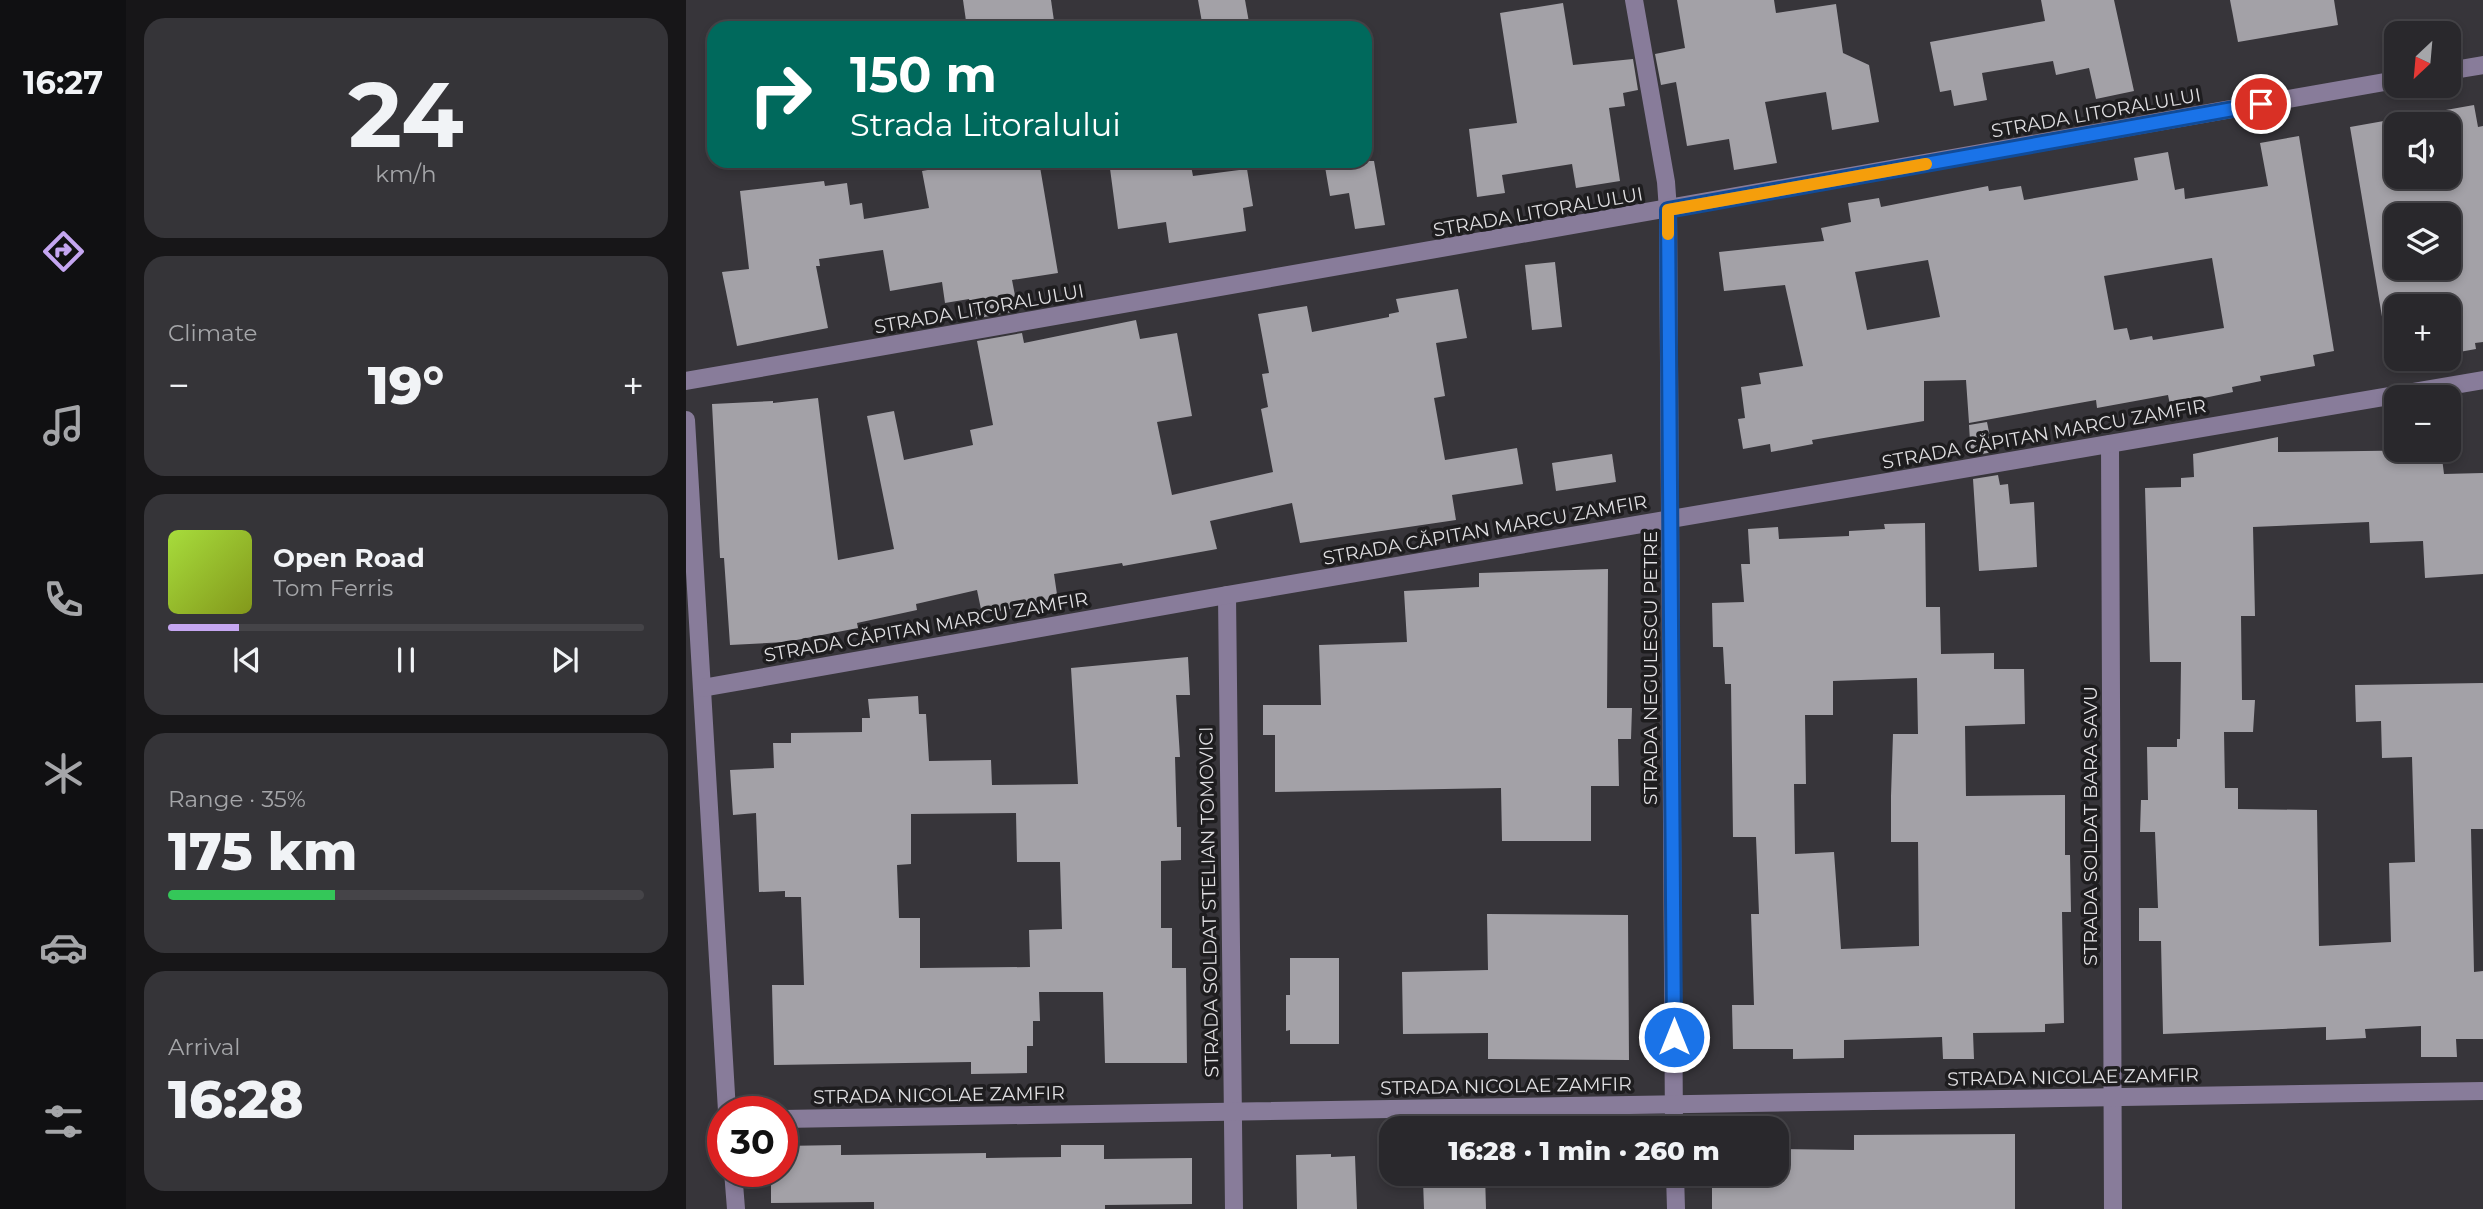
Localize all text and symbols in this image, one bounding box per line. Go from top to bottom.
north arrow [2384,21,2460,98]
map controls [2384,21,2461,462]
text: 150 m [850,45,997,104]
icon: right [735,49,826,140]
text: 24 [348,59,464,170]
text: 16:27 [23,63,103,102]
pin [2231,74,2291,134]
street label: STRADA LITORALULUI [1989,83,2203,143]
icon: arrive [2242,85,2280,123]
text: Strada Litoralului [850,105,1121,144]
button: sound [2384,112,2461,189]
text: km/h [375,160,437,188]
street label: STRADA LITORALULUI [1431,182,1645,242]
button: layers [2384,203,2461,280]
icon: directions [39,227,88,276]
street label: STRADA LITORALULUI [872,279,1086,339]
button: + [2384,294,2461,371]
text: Climate [168,319,257,347]
text: 19° [368,354,444,417]
text: − [168,362,190,409]
text: + [622,362,644,409]
button: − [2384,385,2461,462]
street label: STRADA CĂPITAN MARCU ZAMFIR [1880,394,2208,474]
icon: music [39,401,88,450]
street label: STRADA CĂPITAN MARCU ZAMFIR [1321,490,1649,570]
street label: STRADA NEGULESCU PETRE [1639,531,1662,805]
text: Open Road [273,542,425,574]
text: Tom Ferris [273,574,393,602]
icon: phone [39,575,88,624]
street label: STRADA CĂPITAN MARCU ZAMFIR [762,587,1090,667]
icon: previous [228,641,266,679]
icon: pause [387,641,425,679]
icon: next [546,641,584,679]
street label: STRADA SOLDAT BARA SAVU [2079,686,2102,966]
street label: STRADA SOLDAT STELIAN TOMOVICI [1194,726,1224,1078]
icon: climate [39,749,88,798]
text: Range · 35% [168,785,306,813]
text: 175 km [168,820,357,883]
icon: car [39,923,88,972]
position arrow [1637,1000,1711,1074]
text: Arrival [168,1033,241,1061]
street label: STRADA NICOLAE ZAMFIR [1947,1063,2199,1091]
text: 16:28 [168,1068,303,1131]
street label: STRADA NICOLAE ZAMFIR [1380,1072,1632,1100]
street label: STRADA NICOLAE ZAMFIR [813,1081,1065,1109]
speed limit sign: 30 [707,1096,798,1187]
icon: filters [39,1097,88,1146]
text: 16:28 · 1 min · 260 m [1448,1135,1720,1167]

